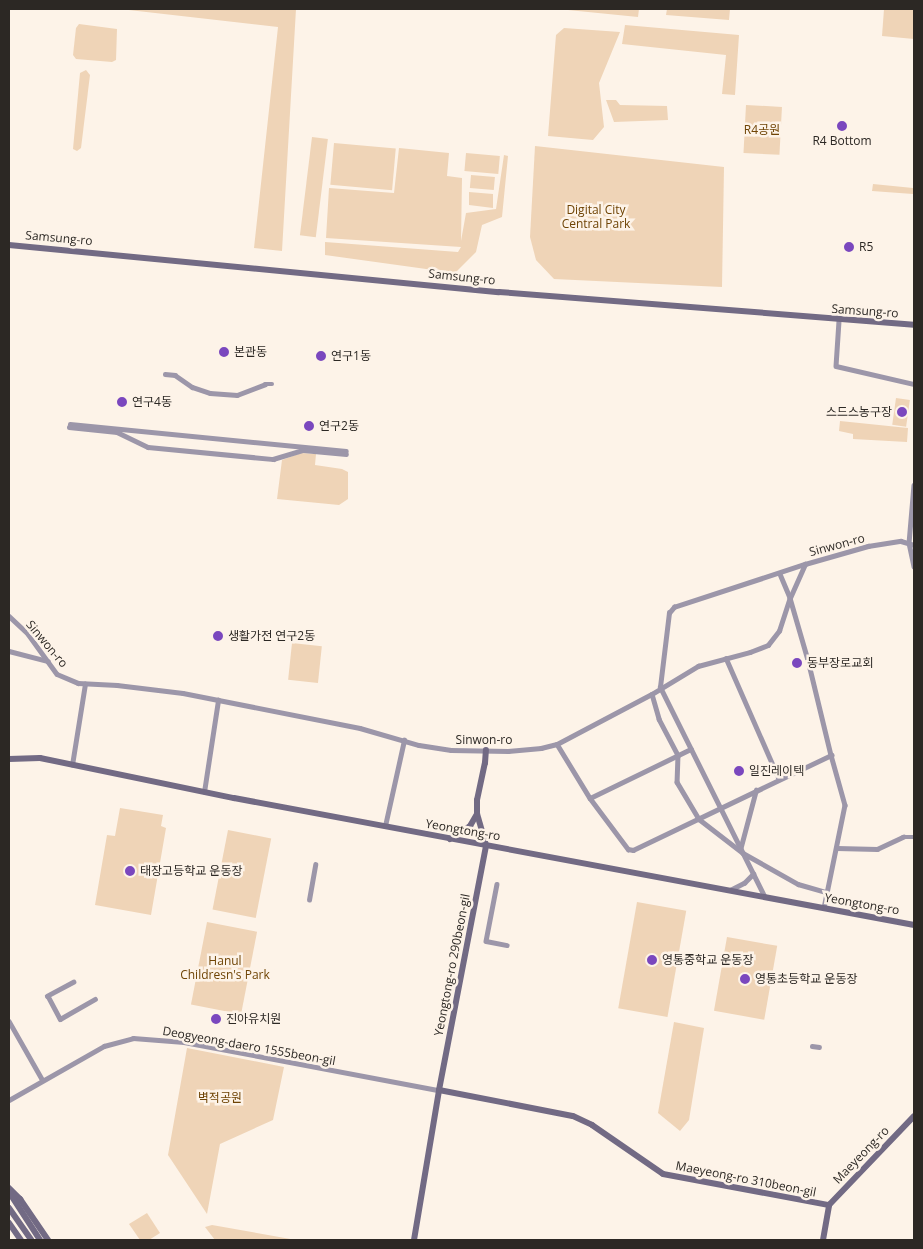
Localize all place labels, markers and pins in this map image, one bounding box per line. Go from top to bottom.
marker: R4 Bottom [836,120,848,132]
place label: R4 Bottom [812,134,872,148]
place label: R5 [859,240,873,254]
marker: R5 [843,241,855,253]
place label: 본관동 [234,345,267,359]
marker: 본관동 [218,346,230,358]
place label: 연구1동 [331,349,371,363]
marker: 연구1동 [315,350,327,362]
place label: 연구4동 [132,395,172,409]
marker: 연구4동 [116,396,128,408]
place label: 스드스농구장 [826,405,892,419]
marker: 스드스농구장 [896,406,908,418]
place label: 연구2동 [319,419,359,433]
marker: 연구2동 [303,420,315,432]
place label: 생활가전 연구2동 [228,629,315,643]
marker: 생활가전 연구2동 [212,630,224,642]
place label: 동부장로교회 [807,656,873,670]
marker: 동부장로교회 [791,657,803,669]
place label: 일진레이텍 [749,764,804,778]
marker: 일진레이텍 [733,765,745,777]
place label: 태장고등학교 운동장 [140,864,242,878]
marker: 태장고등학교 운동장 [124,865,136,877]
place label: 영통중학교 운동장 [662,953,753,967]
marker: 영통중학교 운동장 [646,954,658,966]
place label: 영통초등학교 운동장 [755,972,857,986]
marker: 영통초등학교 운동장 [739,973,751,985]
place label: 진아유치원 [226,1012,281,1026]
marker: 진아유치원 [210,1013,222,1025]

